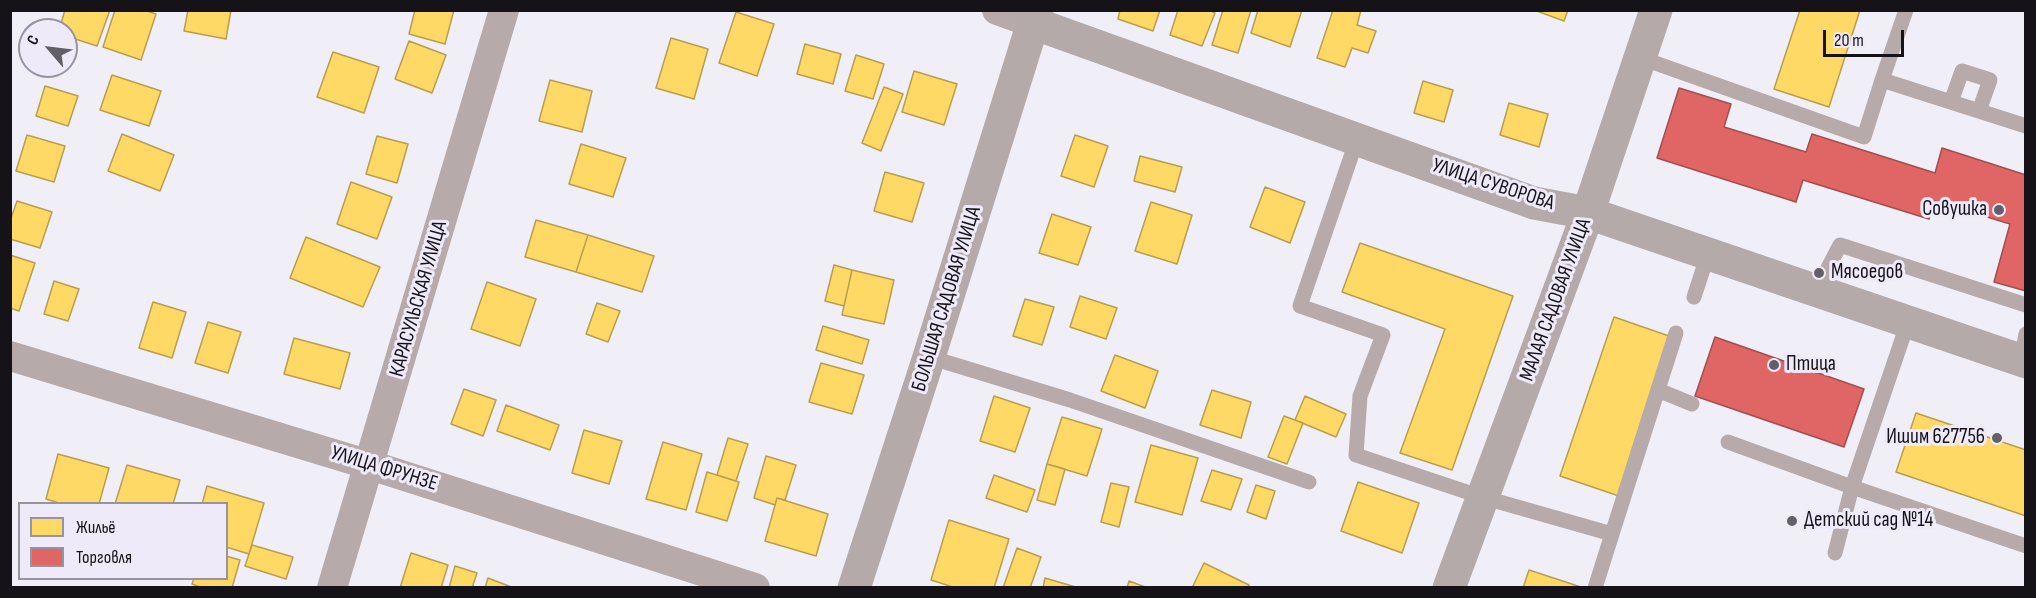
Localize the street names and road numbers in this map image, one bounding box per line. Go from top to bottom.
street label: УЛИЦА СУВОРОВА [1429,153,1557,217]
street label: БОЛЬШАЯ САДОВАЯ УЛИЦА [907,203,987,395]
street label: МАЛАЯ САДОВАЯ УЛИЦА [1515,215,1597,385]
street label: КАРАСУЛЬСКАЯ УЛИЦА [385,218,453,380]
street label: УЛИЦА ФРУНЗЕ [328,441,440,497]

